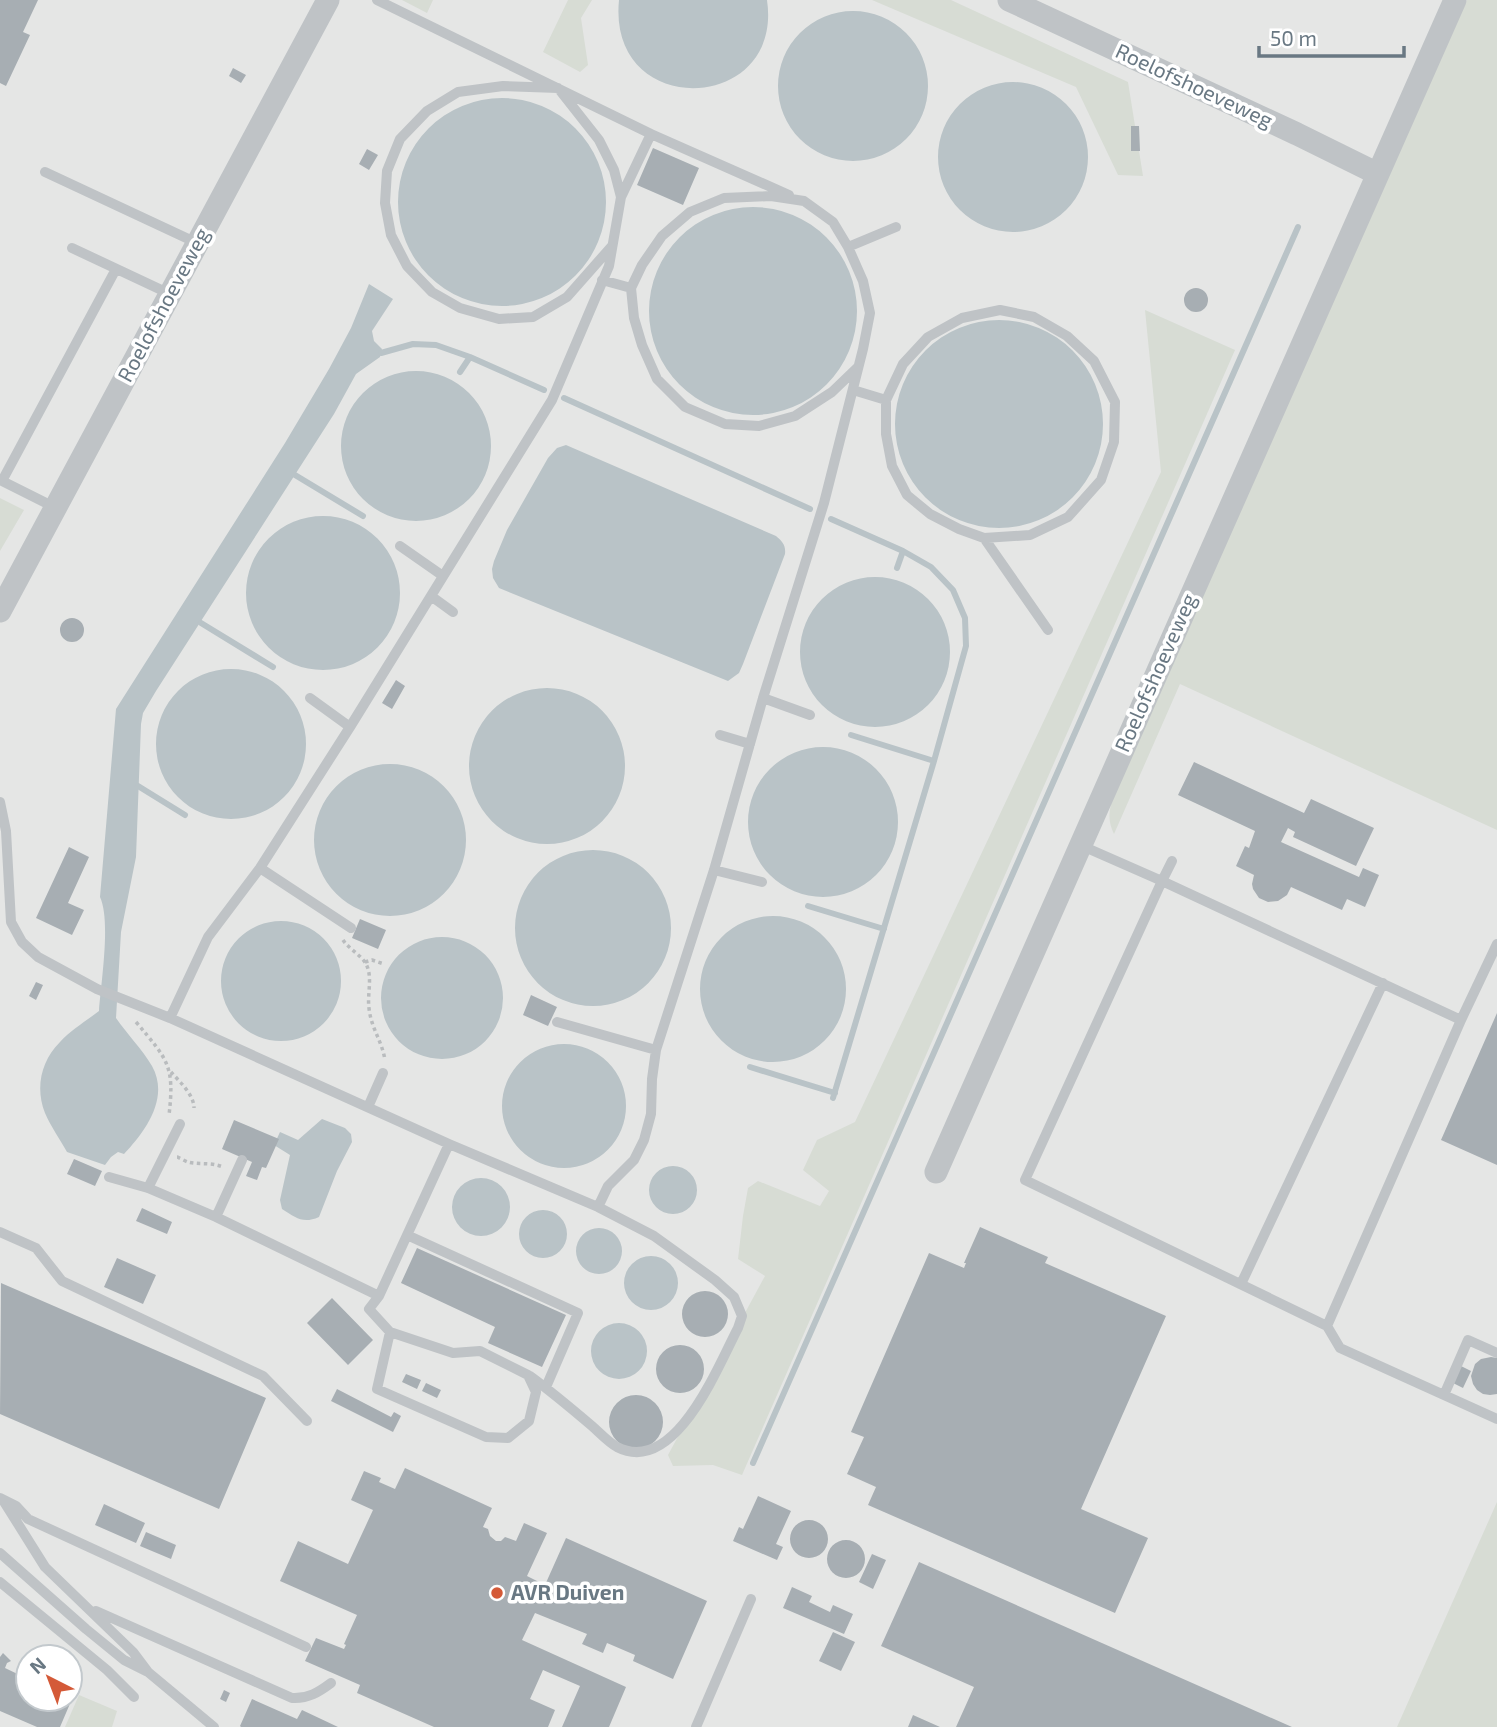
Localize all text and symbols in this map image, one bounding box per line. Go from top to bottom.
scale bar [1259,14,1404,58]
text: 50 m [1270,25,1317,50]
street label: Roelofshoeveweg [1112,37,1278,132]
street label: Roelofshoeveweg [112,223,214,386]
street label: Roelofshoeveweg [1108,589,1201,755]
place label: AVR Duiven [511,1579,624,1604]
marker: AVR Duiven [489,1585,505,1601]
north arrow [14,1643,84,1713]
text: N [24,1652,50,1678]

